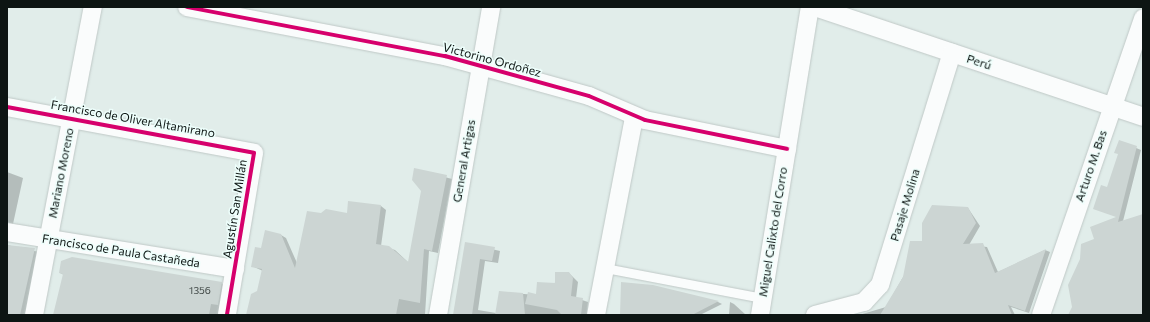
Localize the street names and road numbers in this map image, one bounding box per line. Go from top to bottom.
street label: Victorino Ordoñez [441,40,543,80]
street label: Perú [965,51,993,73]
street label: Francisco de Oliver Altamirano [50,97,216,141]
street label: General Artigas [450,118,478,204]
street label: Mariano Moreno [45,127,77,219]
street label: Arturo M. Bas [1072,128,1110,204]
street label: Agustín San Millán [220,158,250,260]
street label: Miguel Calixto del Corro [756,166,790,298]
street label: Pasaje Molina [887,167,923,243]
street label: Francisco de Paula Castañeda [41,231,201,271]

